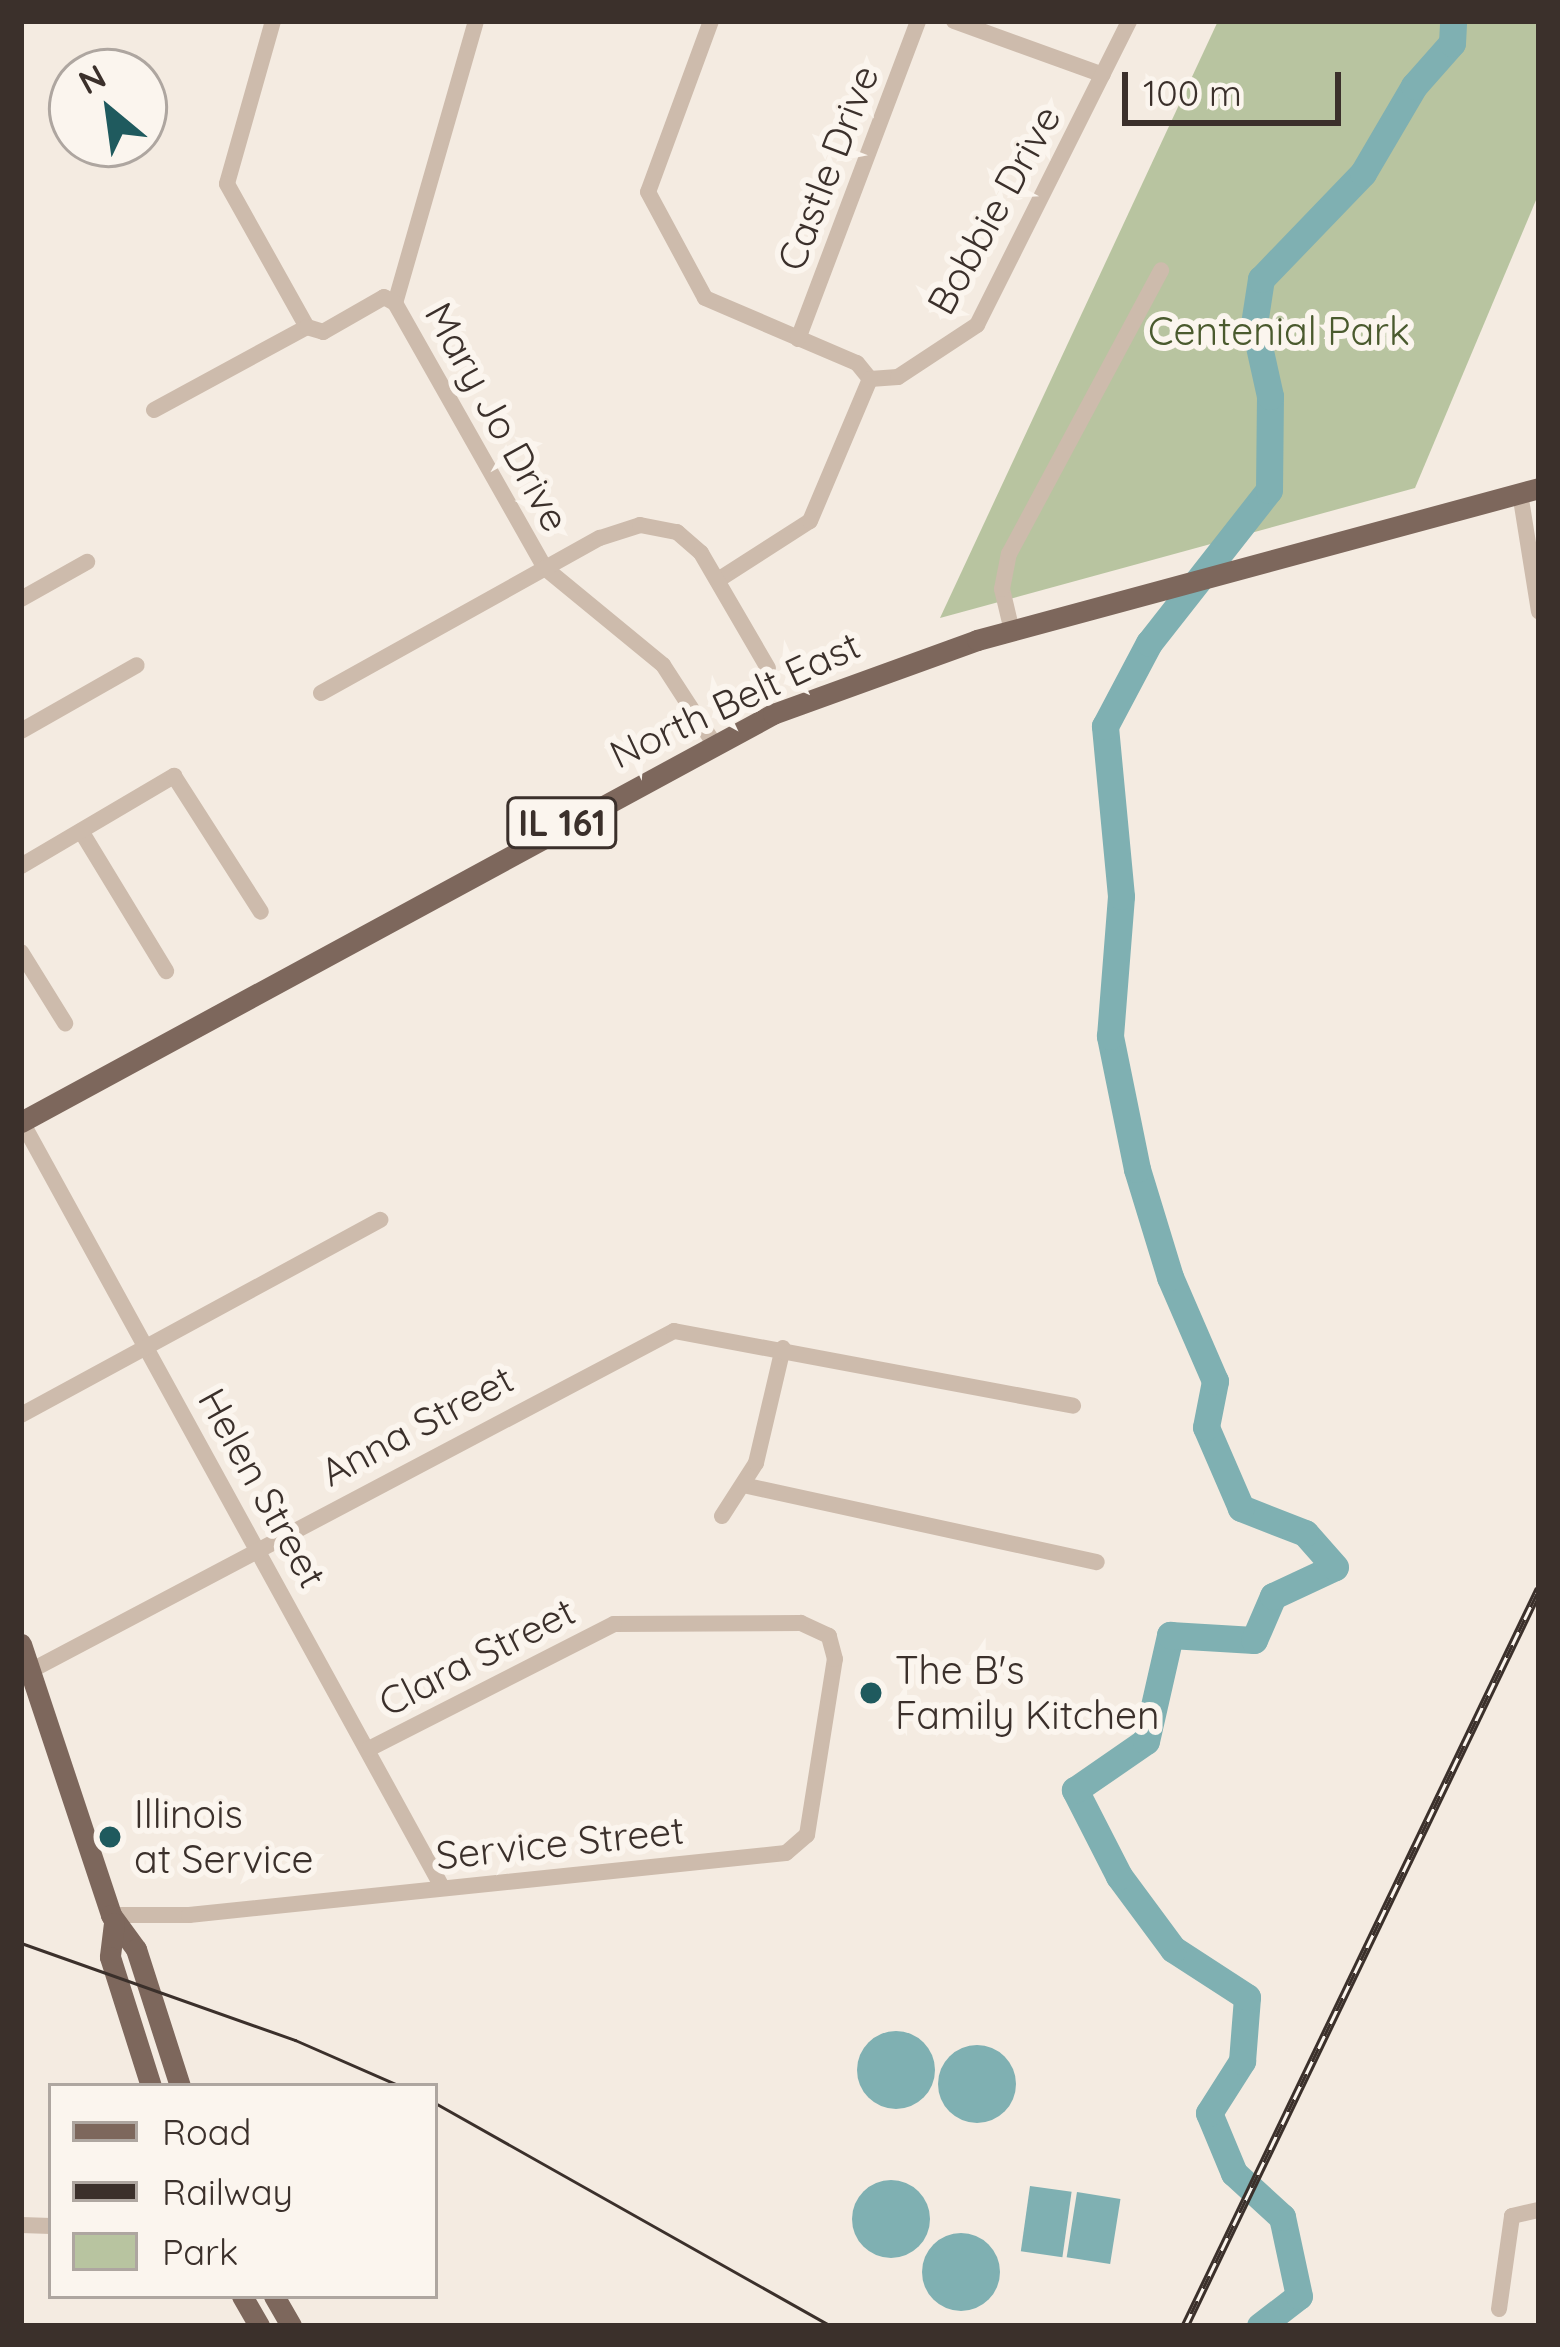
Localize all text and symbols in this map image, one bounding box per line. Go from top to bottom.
north arrow [48,48,168,168]
scale bar [1128,48,1347,122]
text: N [71,55,112,103]
street label: Castle Drive [767,59,889,277]
text: 100 m [1143,70,1242,115]
street label: Bobbie Drive [918,98,1070,322]
street label: Mary Jo Drive [415,295,579,539]
park label: Centenial Park [1148,308,1410,354]
street label: North Belt East [603,622,867,778]
road number: IL 161 [505,793,619,853]
street label: Anna Street [313,1356,521,1496]
street label: Helen Street [188,1380,336,1596]
street label: Clara Street [371,1588,583,1726]
place label: The B's Family Kitchen [895,1648,1160,1739]
marker: The B's Family Kitchen [858,1680,884,1706]
place label: Illinois at Service [134,1792,314,1883]
street label: Service Street [434,1807,686,1879]
marker: Illinois at Service [97,1824,123,1850]
legend [48,2083,438,2299]
text: Road [162,2109,251,2154]
text: Railway [162,2169,293,2214]
text: Park [162,2229,238,2274]

